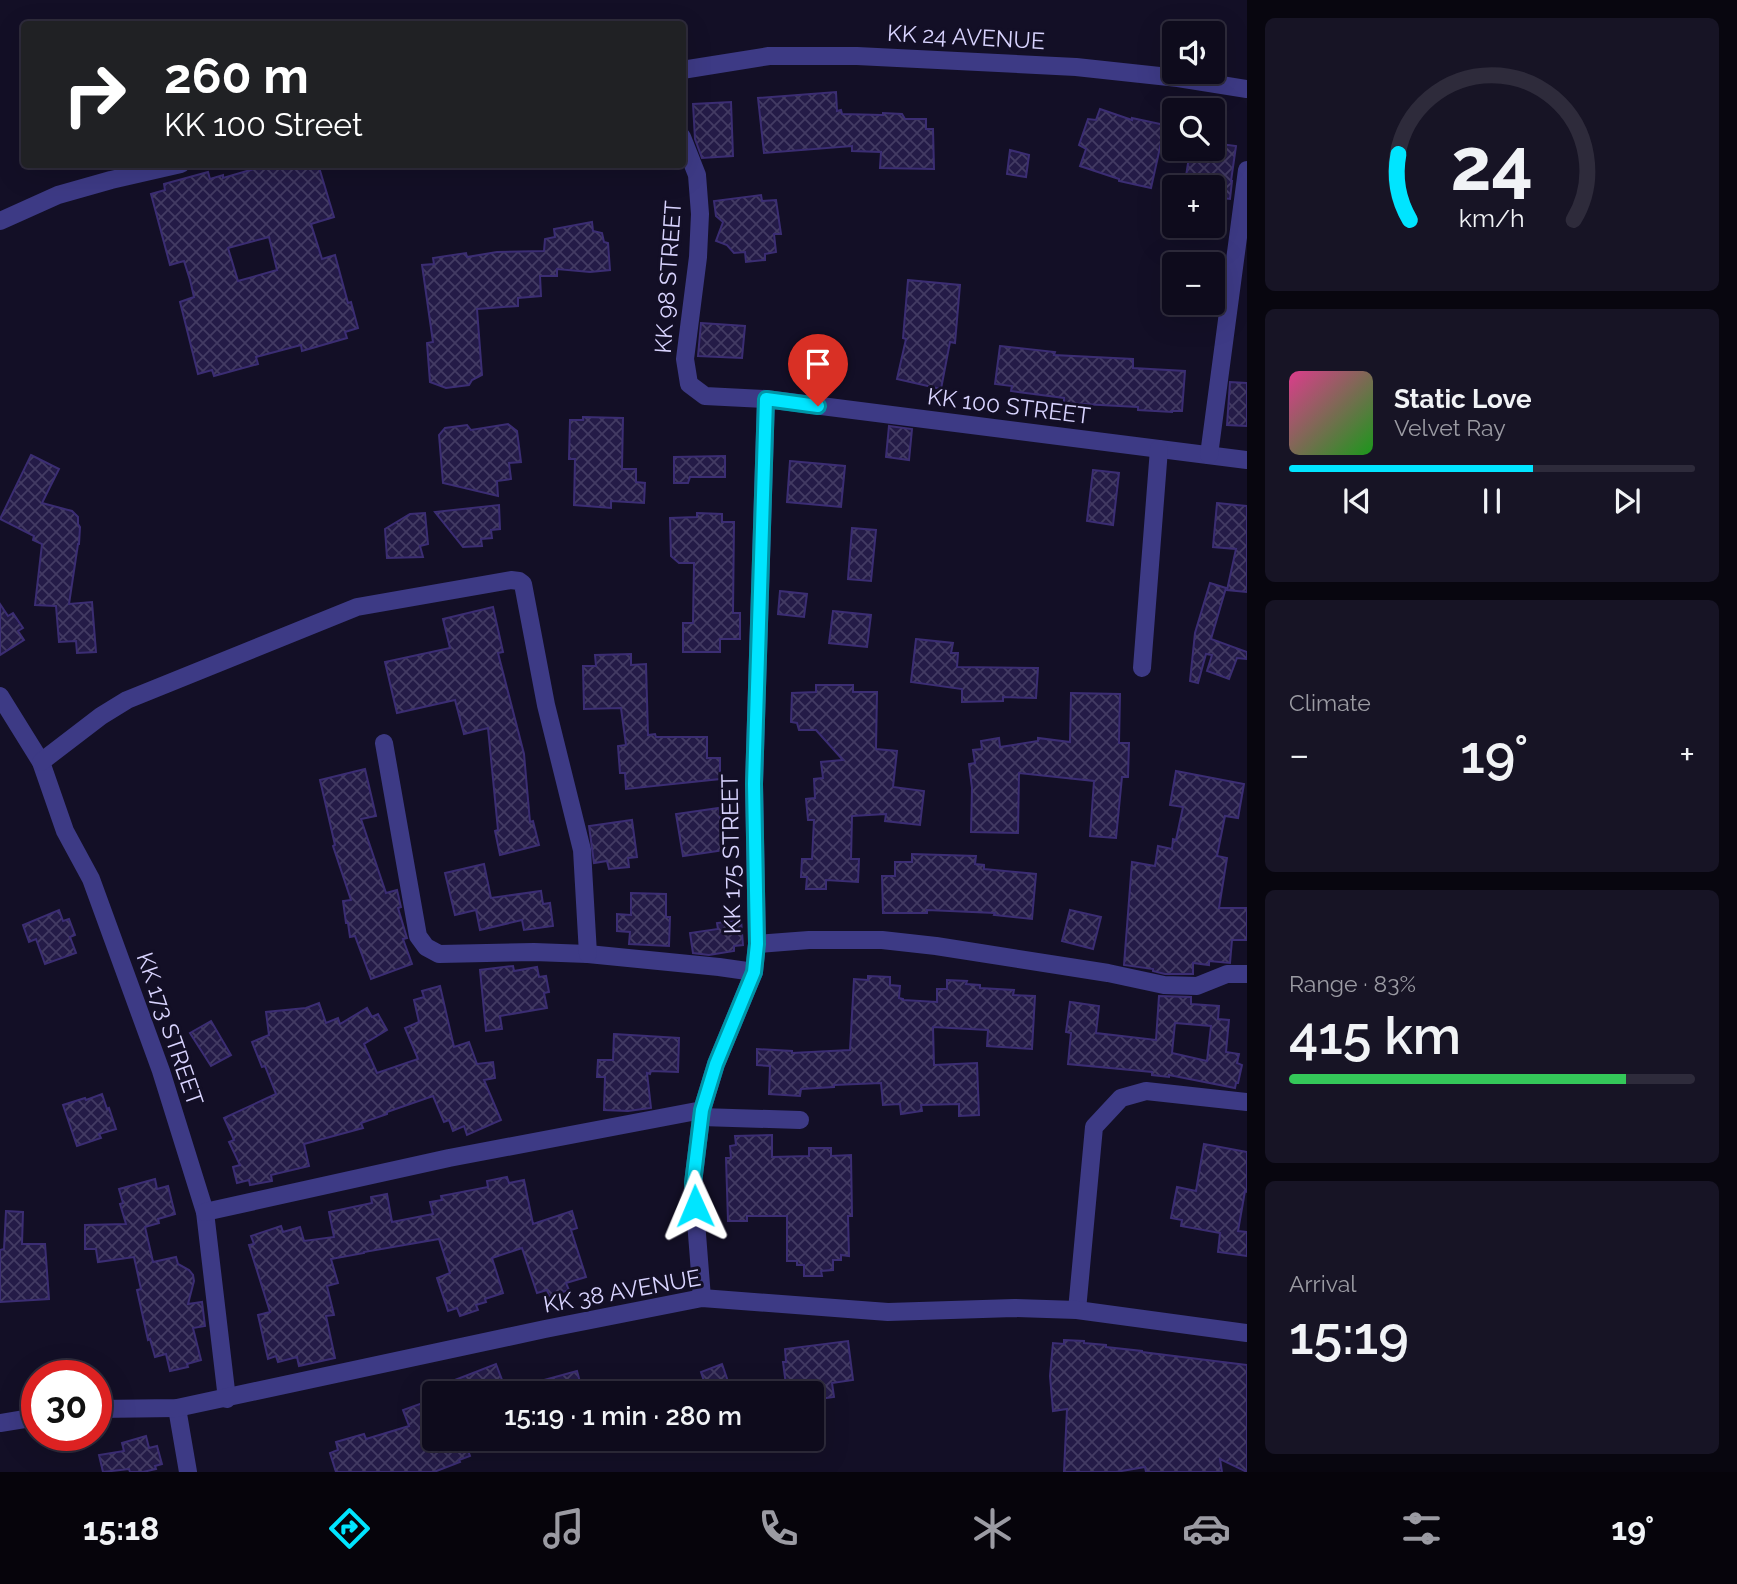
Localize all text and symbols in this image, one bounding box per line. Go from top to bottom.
street label: KK 24 AVENUE [887,19,1046,54]
map controls [1162,21,1225,315]
button: sound [1162,21,1225,84]
text: 260 m [164,47,309,104]
icon: right [49,49,140,140]
button: search [1162,98,1225,161]
text: KK 100 Street [164,106,363,143]
text: 24 [1451,123,1533,208]
button: + [1162,175,1225,238]
street label: KK 98 STREET [649,200,686,354]
text: km/h [1459,203,1525,233]
button: − [1162,252,1225,315]
pin [788,334,848,406]
icon: arrive [799,345,837,383]
street label: KK 100 STREET [926,382,1092,429]
text: Static Love [1394,384,1532,414]
text: Velvet Ray [1394,414,1506,441]
icon: previous [1338,482,1376,520]
icon: pause [1473,482,1511,520]
icon: next [1608,482,1646,520]
text: Climate [1289,689,1371,716]
text: 19° [1460,724,1528,785]
text: − [1289,732,1309,777]
text: + [1679,732,1695,777]
street label: KK 175 STREET [716,774,745,934]
street label: KK 173 STREET [132,949,209,1109]
text: Range · 83% [1289,970,1416,997]
text: 415 km [1289,1005,1461,1066]
position arrow [658,1169,732,1243]
street label: KK 38 AVENUE [541,1263,703,1318]
text: Arrival [1289,1270,1356,1297]
text: 15:19 [1289,1305,1409,1366]
speed limit sign: 30 [21,1360,112,1451]
text: 15:19 · 1 min · 280 m [504,1401,742,1431]
icon: directions [325,1504,374,1553]
icon: music [539,1504,588,1553]
icon: phone [754,1504,803,1553]
icon: climate [968,1504,1017,1553]
icon: car [1182,1504,1231,1553]
icon: filters [1397,1504,1446,1553]
text: 15:18 [83,1510,159,1547]
text: 19° [1611,1510,1654,1547]

